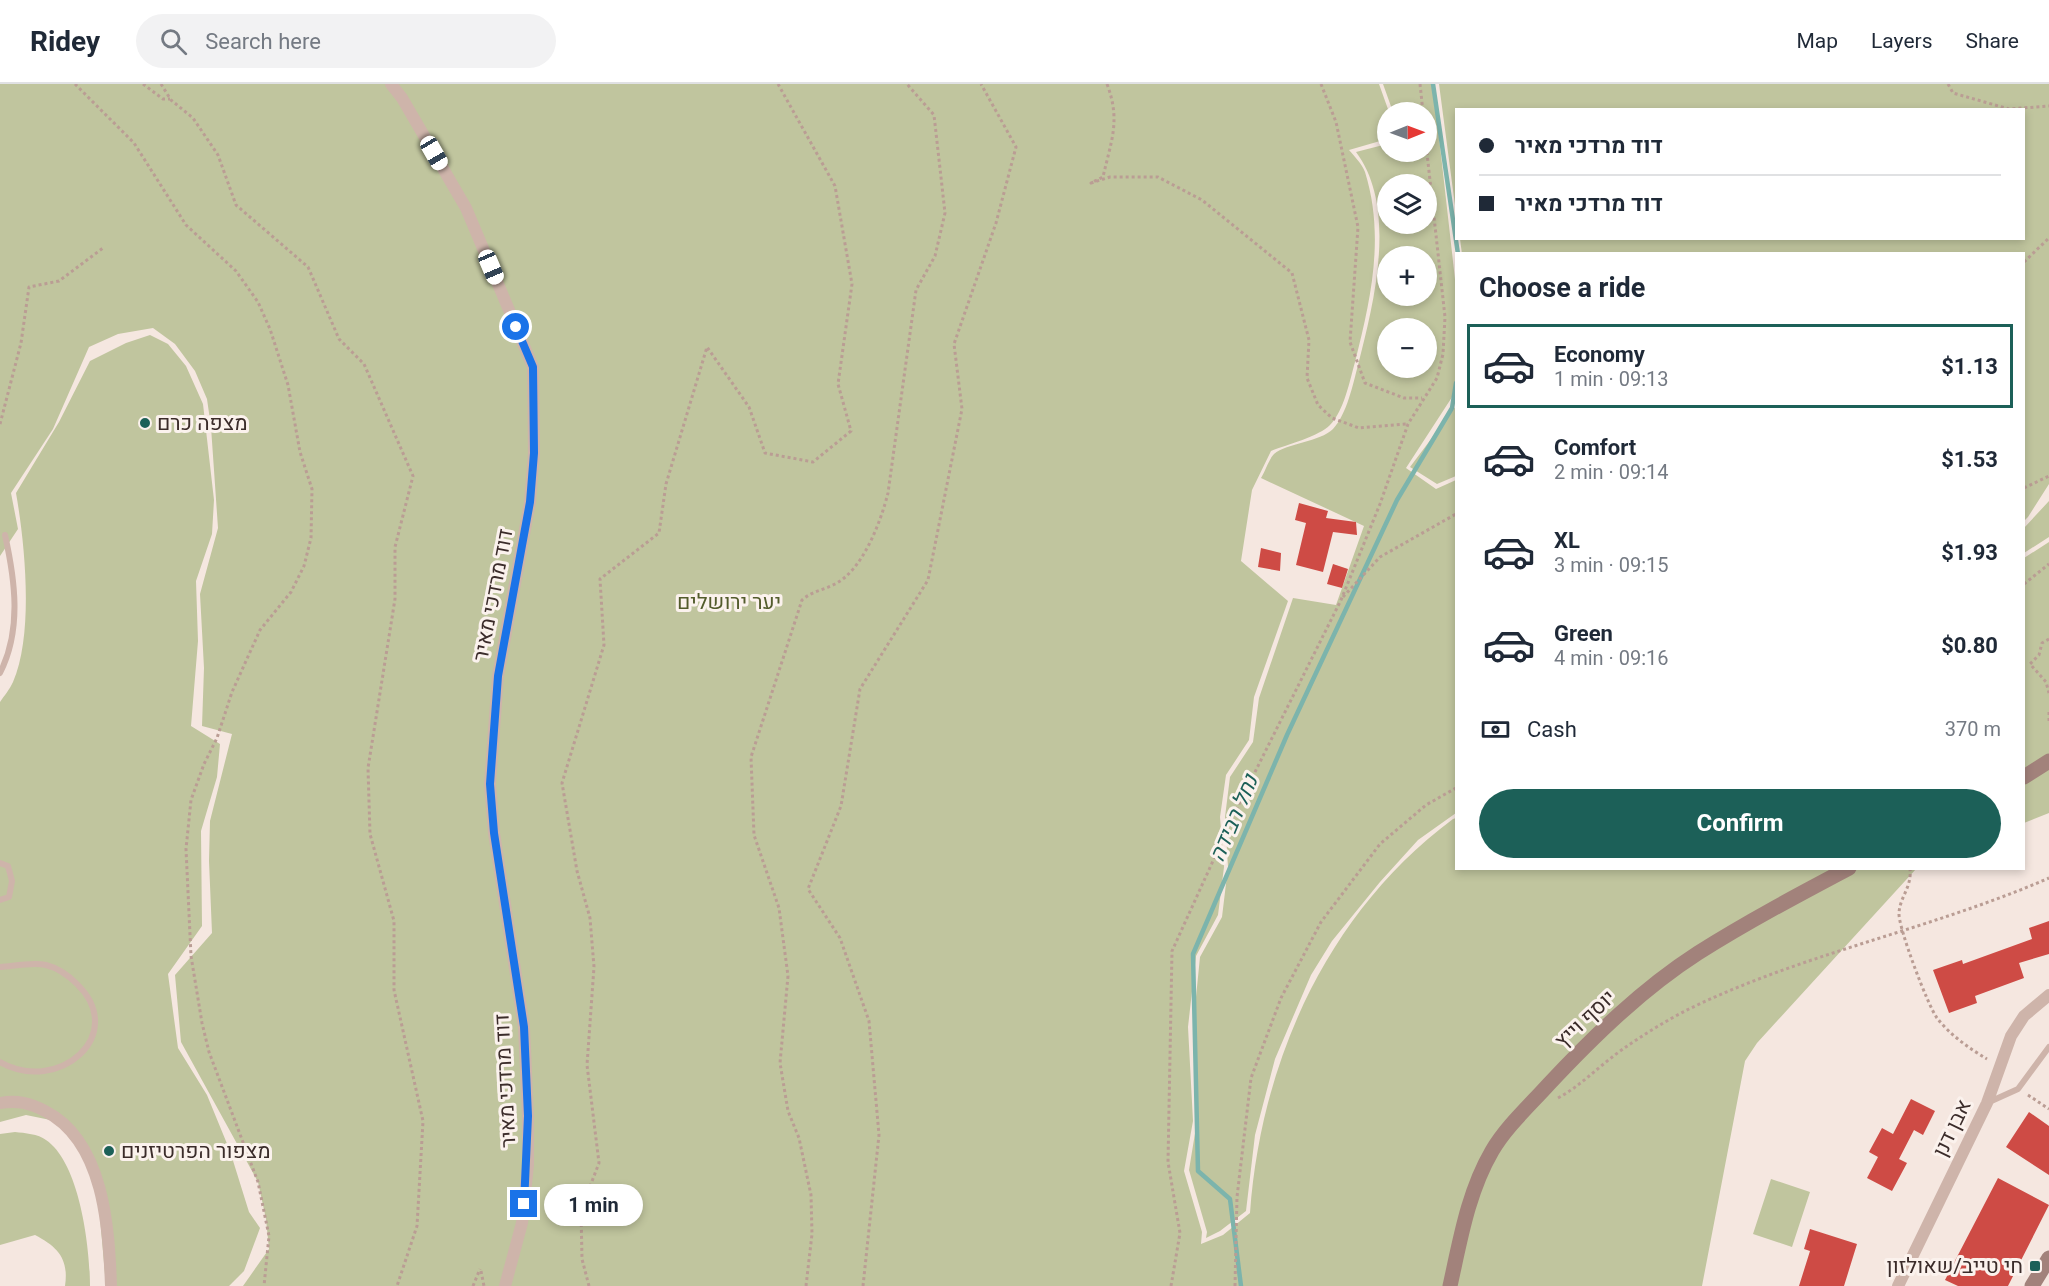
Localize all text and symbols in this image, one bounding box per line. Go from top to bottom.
search box [136,14,556,68]
text: Ridey [30,25,100,58]
icon: search [157,25,190,58]
text: Search here [205,29,321,54]
text: Map [1796,29,1838,53]
text: Layers [1871,29,1932,53]
text: Share [1965,29,2019,53]
north arrow [1377,102,1437,162]
map controls [1377,102,1437,378]
car [417,133,451,173]
text: דוד מרדכי מאיר [1515,133,1663,158]
button: layers [1377,174,1437,234]
text: דוד מרדכי מאיר [1515,191,1663,216]
button: + [1377,246,1437,306]
car [476,247,506,287]
text: Choose a ride [1479,272,1645,304]
route start [502,313,529,340]
button: − [1377,318,1437,378]
icon: car [1482,339,1536,393]
text: Economy [1554,342,1645,367]
text: $1.13 [1941,354,1998,379]
text: 1 min · 09:13 [1554,367,1669,391]
place label: מצפה כרם [157,411,247,435]
marker: מצפה כרם [138,416,152,430]
icon: car [1482,432,1536,486]
text: Comfort [1554,435,1636,460]
text: $1.53 [1941,447,1998,472]
text: 2 min · 09:14 [1554,460,1669,484]
icon: car [1482,525,1536,579]
street label: דוד מרדכי מאיר [468,527,518,663]
text: XL [1554,528,1580,553]
text: $1.93 [1941,540,1998,565]
text: 3 min · 09:15 [1554,553,1669,577]
park label: יער ירושלים [677,590,781,614]
icon: car [1482,618,1536,672]
text: Green [1554,621,1613,646]
text: $0.80 [1941,633,1998,658]
text: 4 min · 09:16 [1554,646,1669,670]
icon: cash [1479,713,1512,746]
text: Cash [1527,717,1577,742]
text: 370 m [1945,717,2001,741]
water label: נחל רבידה [1204,769,1264,865]
button: Confirm [1479,789,2001,858]
street label: יוסף וייץ [1550,985,1620,1053]
street label: דוד מרדכי מאיר [490,1013,520,1149]
street label: אבן דנן [1928,1096,1976,1160]
place label: מצפור הפרטיזנים [121,1139,270,1163]
marker: מצפור הפרטיזנים [102,1144,116,1158]
callout: 1 min [545,1183,644,1225]
route end [510,1190,537,1217]
text: 1 min [568,1193,619,1217]
place label: חי טייב/שאולזון [1887,1254,2023,1278]
marker: חי טייב/שאולזון [2028,1259,2042,1273]

